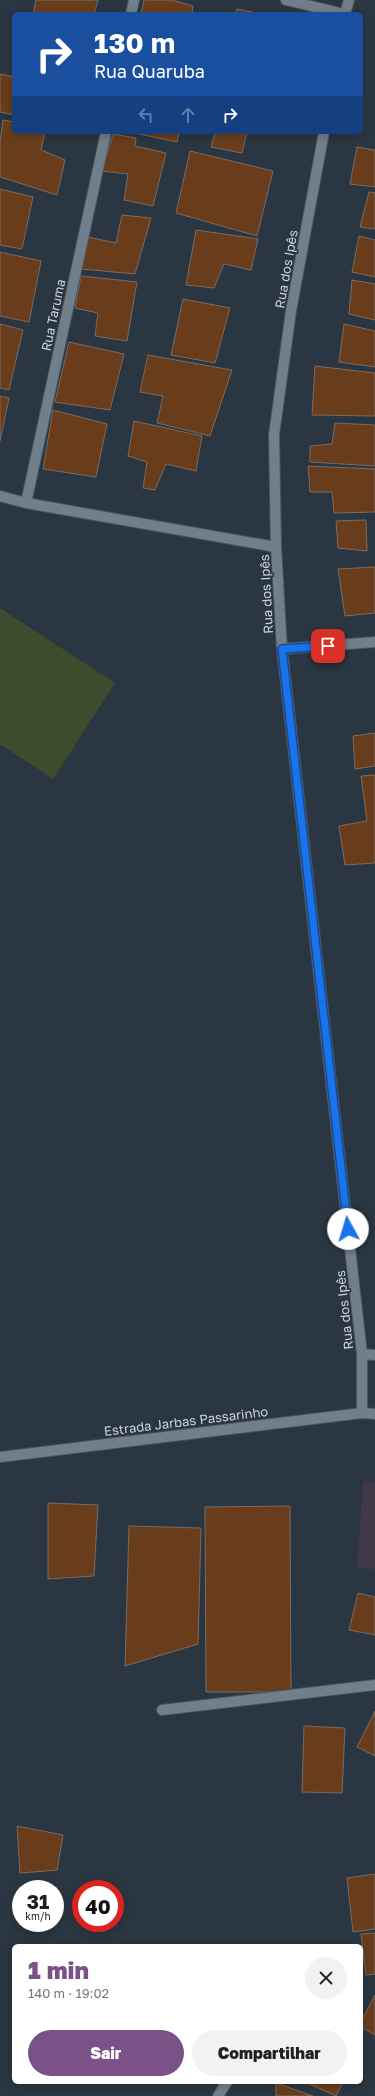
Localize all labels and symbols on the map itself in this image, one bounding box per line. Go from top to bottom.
street label: Rua dos Ipês [271,228,301,310]
street label: Rua Taruma [38,278,68,352]
street label: Rua dos Ipês [256,554,276,634]
pin [311,629,345,663]
position arrow [327,1208,369,1250]
street label: Rua dos Ipês [332,1270,356,1350]
street label: Estrada Jarbas Passarinho [103,1403,269,1439]
speed limit sign: 40 [72,1880,124,1932]

